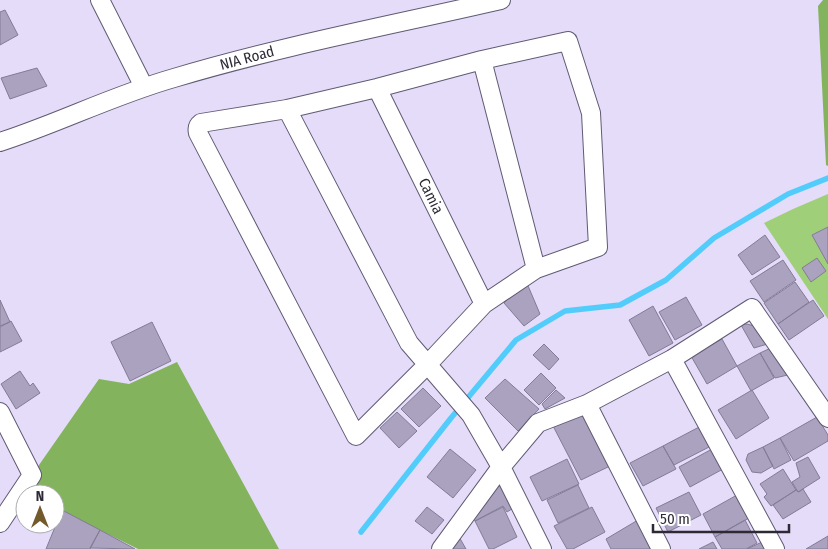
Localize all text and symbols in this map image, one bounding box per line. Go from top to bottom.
street label: NIA Road [218,42,276,74]
street label: Camia [415,175,447,217]
north arrow [15,484,65,534]
text: N [36,488,44,505]
scale bar [653,502,789,534]
text: 50 m [660,510,690,528]

